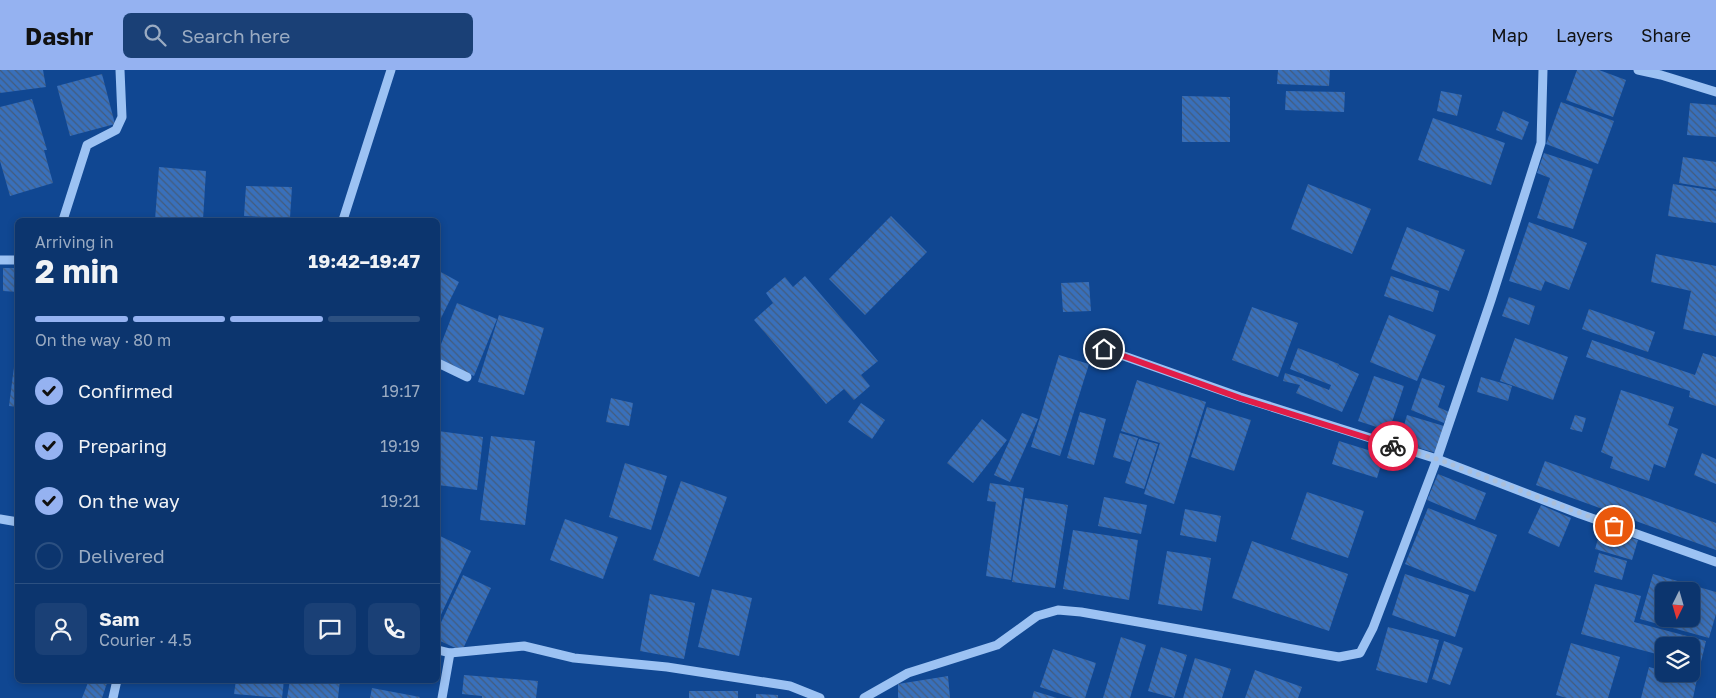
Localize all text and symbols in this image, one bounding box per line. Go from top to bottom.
search box [123,13,473,58]
text: Dashr [25,21,93,50]
icon: search [141,21,169,49]
text: Search here [181,24,290,47]
text: Map [1491,24,1528,46]
text: Layers [1556,24,1613,46]
text: Share [1641,24,1691,46]
text: Arriving in [35,232,114,252]
text: 19:42–19:47 [308,249,420,272]
text: 2 min [35,252,119,290]
pin [1083,328,1125,370]
text: On the way · 80 m [35,330,171,350]
icon: home [1090,335,1118,363]
icon: check [35,377,63,405]
text: Confirmed [78,379,173,402]
text: 19:17 [382,381,420,401]
courier [1368,421,1418,471]
icon: check [35,432,63,460]
icon: bike [1379,432,1407,460]
text: Preparing [78,434,167,457]
text: 19:19 [380,436,420,456]
icon: check [35,487,63,515]
text: On the way [78,489,180,512]
text: 19:21 [381,491,420,511]
pin [1593,505,1635,547]
icon: bag [1600,512,1628,540]
text: Delivered [78,544,165,567]
north arrow [1655,582,1700,628]
map controls [1655,582,1700,682]
button: person [35,603,87,655]
button: chat [304,603,356,655]
button: phone [368,603,420,655]
text: Sam [99,607,139,630]
text: Courier · 4.5 [99,630,192,650]
button: layers [1655,637,1700,682]

